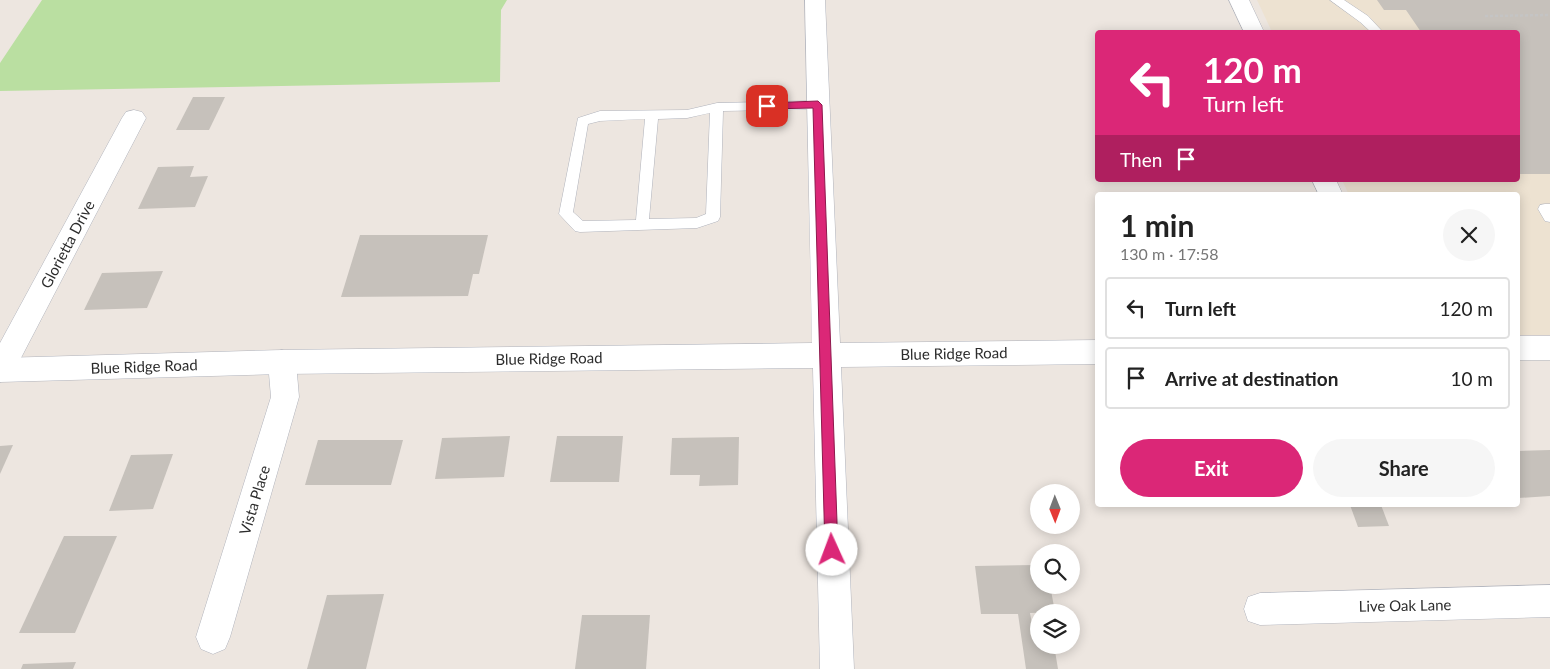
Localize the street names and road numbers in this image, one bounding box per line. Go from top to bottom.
street label: Glorietta Drive [36,197,98,291]
street label: Blue Ridge Road [900,343,1008,363]
street label: Blue Ridge Road [495,348,603,368]
street label: Blue Ridge Road [90,355,198,377]
street label: Vista Place [235,463,273,537]
street label: Live Oak Lane [1358,595,1452,615]

